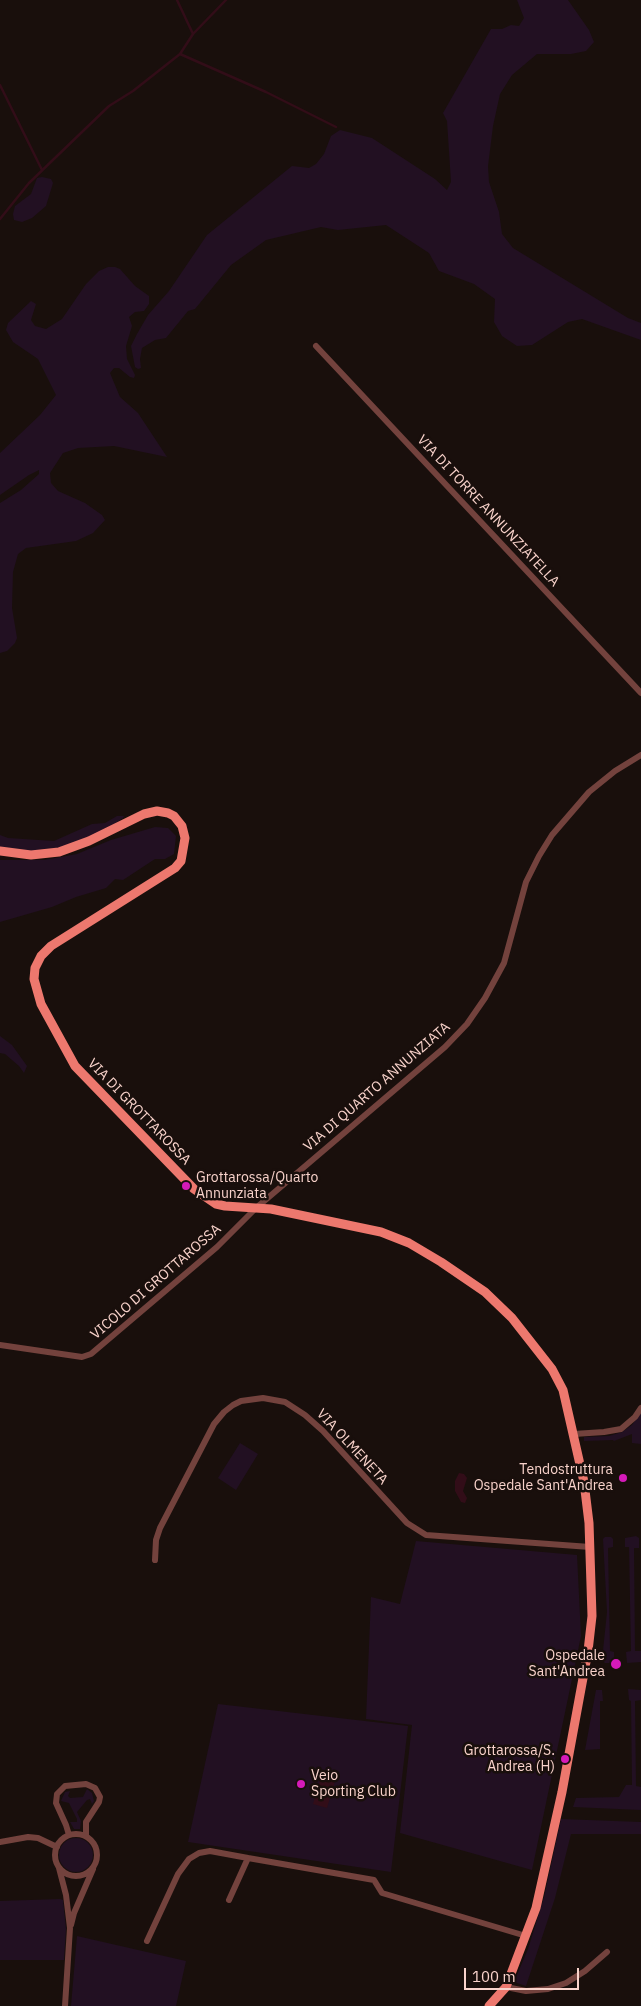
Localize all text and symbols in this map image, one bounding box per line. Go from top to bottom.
street label: VIA DI TORRE ANNUNZIATELLA [413,432,563,590]
street label: VIA DI QUARTO ANNUNZIATA [300,1019,454,1155]
street label: VIA DI GROTTAROSSA [84,1055,194,1169]
place label: Grottarossa/Quarto Annunziata [196,1170,318,1202]
marker: Grottarossa/Quarto Annunziata [180,1180,192,1192]
street label: VICOLO DI GROTTAROSSA [87,1221,225,1343]
street label: VIA OLMENETA [313,1406,391,1488]
place label: Tendostruttura Ospedale Sant'Andrea [474,1462,613,1494]
marker: Tendostruttura Ospedale Sant'Andrea [617,1472,629,1484]
place label: Ospedale Sant'Andrea [529,1648,605,1680]
marker: Ospedale Sant'Andrea [609,1657,623,1671]
place label: Grottarossa/S. Andrea (H) [464,1743,555,1775]
marker: Grottarossa/S. Andrea (H) [559,1753,571,1765]
place label: Veio Sporting Club [311,1768,396,1800]
marker: Veio Sporting Club [295,1778,307,1790]
scale bar [466,1958,581,1990]
text: 100 m [472,1967,516,1986]

